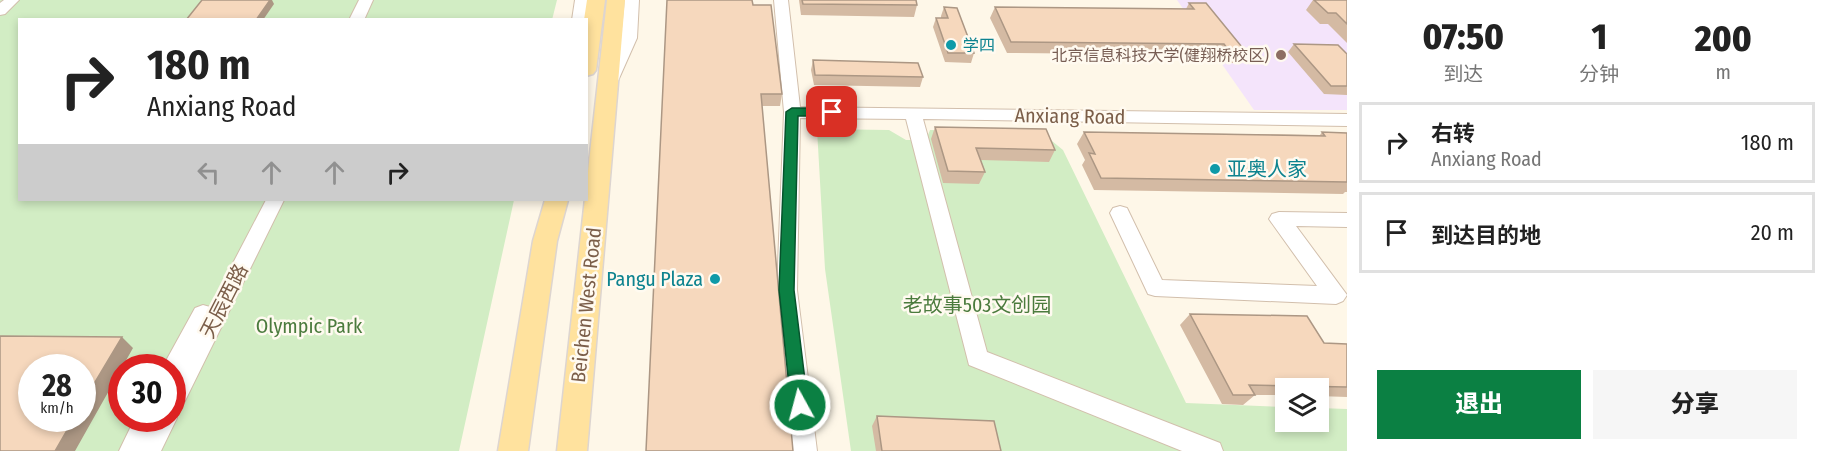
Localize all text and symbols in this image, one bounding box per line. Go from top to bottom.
text: 07:50 [1422,15,1504,59]
text: 1 [1592,15,1607,59]
text: 200 [1695,17,1752,61]
place label: 学四 [963,36,995,55]
marker: 学四 [944,38,958,52]
text: 180 m [147,40,251,90]
icon: right [48,42,126,120]
place label: 北京信息科技大学(健翔桥校区) [1052,46,1269,65]
marker: 北京信息科技大学(健翔桥校区) [1274,48,1288,62]
text: m [1715,60,1731,84]
text: 到达 [1443,62,1483,86]
text: 分钟 [1579,62,1619,86]
pin [806,86,857,137]
text: Anxiang Road [147,91,297,123]
icon: arrive [815,95,848,128]
street label: Anxiang Road [1014,103,1126,129]
text: 右转 [1431,120,1475,147]
icon: right [1380,126,1413,159]
text: 180 m [1741,129,1794,156]
text: Anxiang Road [1431,147,1542,171]
icon: left [192,156,225,189]
icon: ahead [255,156,288,189]
icon: ahead [318,156,351,189]
icon: right [381,156,414,189]
place label: 亚奥人家 [1227,157,1307,181]
marker: 亚奥人家 [1208,162,1222,176]
icon: arrive [1380,216,1413,249]
text: 20 m [1751,219,1794,246]
text: 到达目的地 [1431,222,1541,249]
street label: Beichen West Road [566,226,606,384]
street label: 天辰西路 [195,260,253,342]
place label: Pangu Plaza [606,267,703,291]
marker: Pangu Plaza [708,272,722,286]
park label: 老故事503文创园 [903,293,1051,317]
park label: Olympic Park [256,314,363,338]
speed limit sign: 30 [108,354,186,432]
text: 28 [42,368,72,404]
button: 退出 [1377,370,1581,439]
button: 分享 [1593,370,1797,439]
position arrow [768,373,832,437]
map controls [1275,378,1329,432]
button: layers [1275,378,1329,432]
text: km/h [40,399,74,417]

